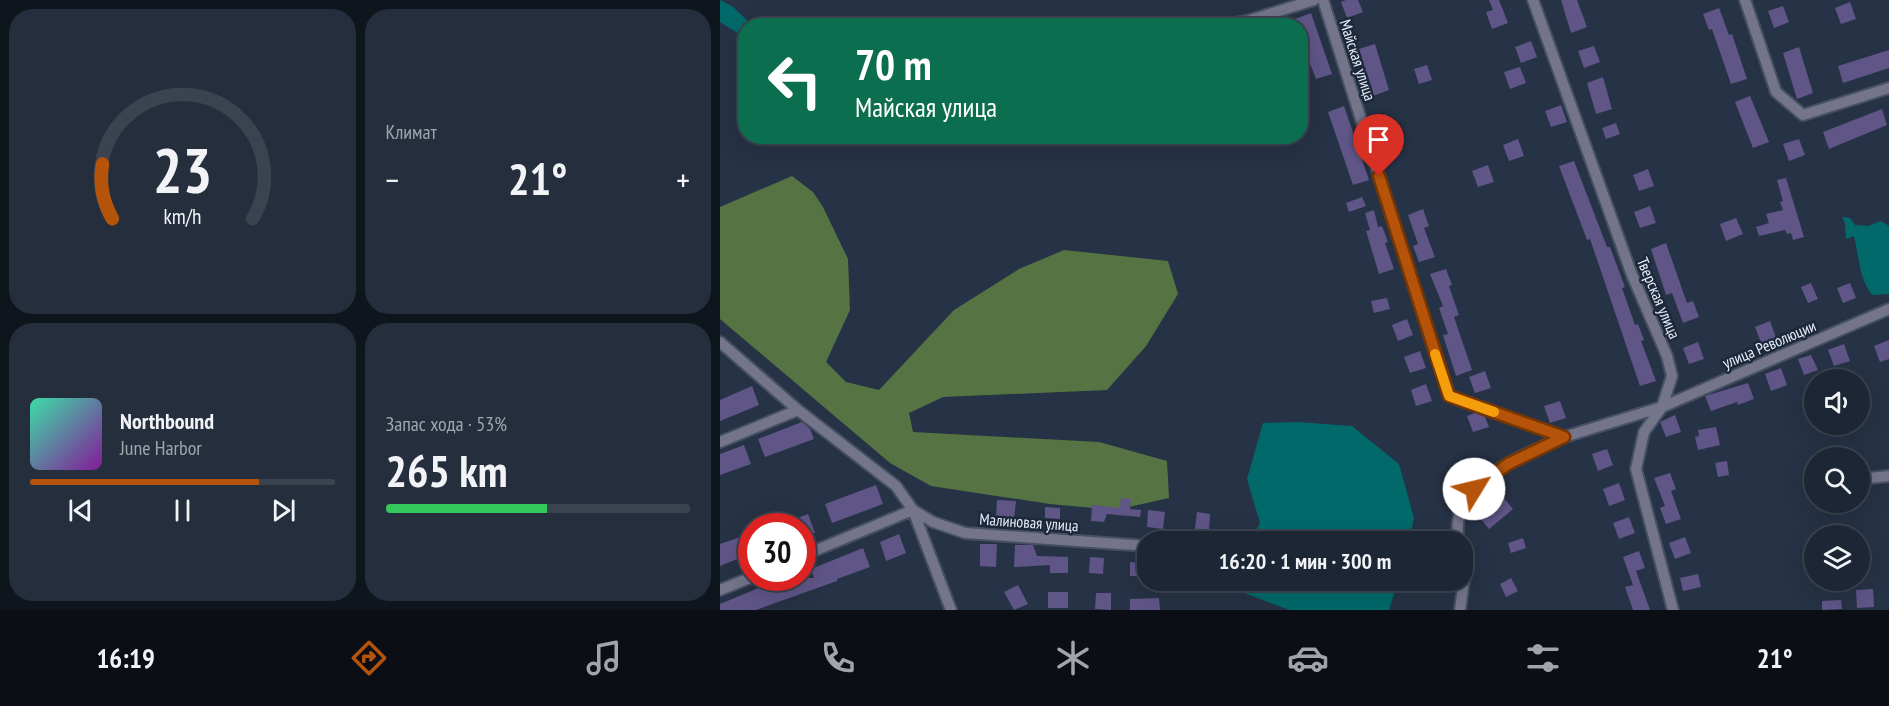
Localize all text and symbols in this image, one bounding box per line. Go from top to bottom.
street label: Майская улица [1335,17,1381,103]
text: 70 m [855,37,932,92]
icon: left [756,42,834,120]
text: Майская улица [855,90,997,124]
pin [1353,114,1404,176]
text: Климат [386,119,437,145]
icon: arrive [1362,123,1395,156]
text: 23 [152,129,212,210]
text: 21° [508,149,567,207]
text: − [386,158,399,201]
text: + [676,158,690,201]
text: km/h [163,202,201,230]
street label: Тверская улица [1633,254,1685,342]
street label: улица Революции [1719,315,1819,373]
map controls [1804,369,1870,591]
button: sound [1804,369,1870,435]
text: Northbound [120,407,214,435]
text: Запас хода · 53% [386,411,507,437]
text: June Harbor [120,435,202,461]
text: 265 km [386,441,508,499]
button: search [1804,447,1870,513]
position arrow [1442,457,1506,521]
icon: previous [64,494,97,527]
icon: pause [166,494,199,527]
icon: next [267,494,300,527]
street label: Малиновая улица [979,509,1079,535]
speed limit sign: 30 [738,513,816,591]
button: layers [1804,525,1870,591]
text: 16:20 · 1 мин · 300 m [1219,547,1391,575]
icon: directions [348,637,390,679]
icon: music [583,637,625,679]
icon: phone [817,637,859,679]
icon: climate [1052,637,1094,679]
icon: car [1287,637,1329,679]
icon: filters [1522,637,1564,679]
text: 16:19 [96,641,155,675]
text: 21° [1757,641,1792,675]

